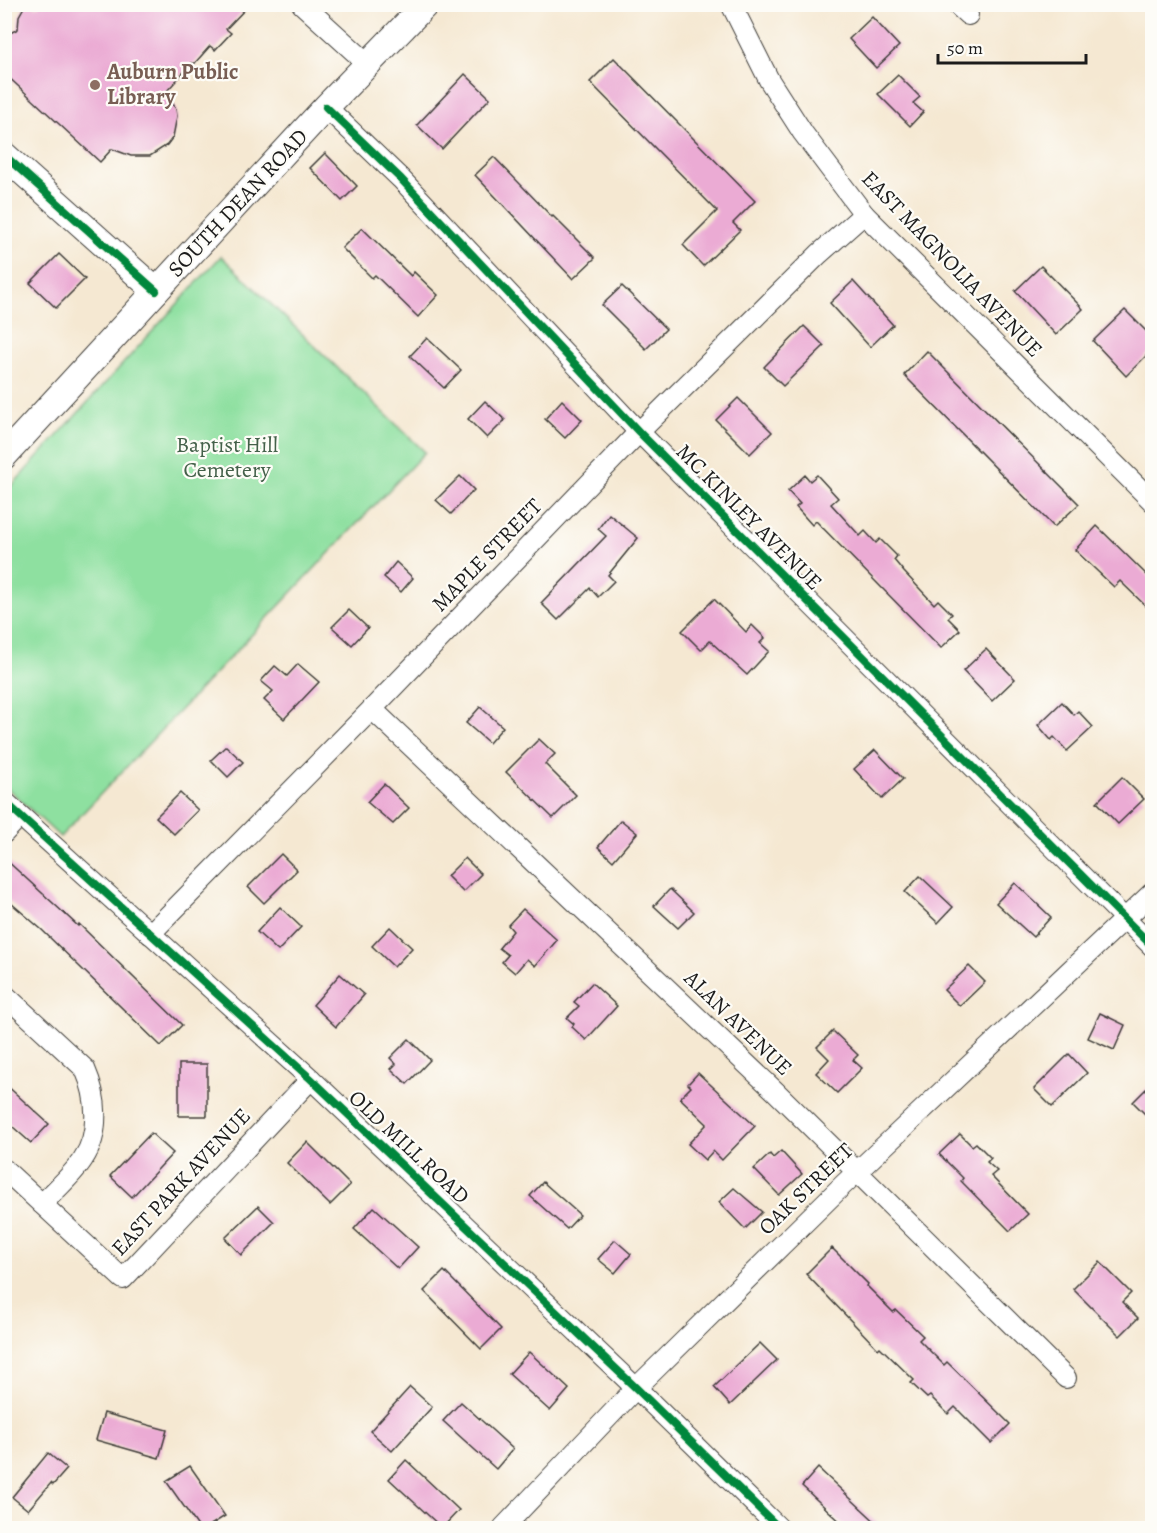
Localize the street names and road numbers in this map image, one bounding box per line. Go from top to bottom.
street label: SOUTH DEAN ROAD [161,122,315,284]
street label: EAST MAGNOLIA AVENUE [855,164,1049,364]
street label: MC KINLEY AVENUE [669,437,829,597]
street label: MAPLE STREET [425,492,549,618]
street label: ALAN AVENUE [677,963,799,1082]
street label: OLD MILL ROAD [342,1083,476,1211]
street label: EAST PARK AVENUE [105,1102,257,1262]
street label: OAK STREET [752,1136,860,1242]

